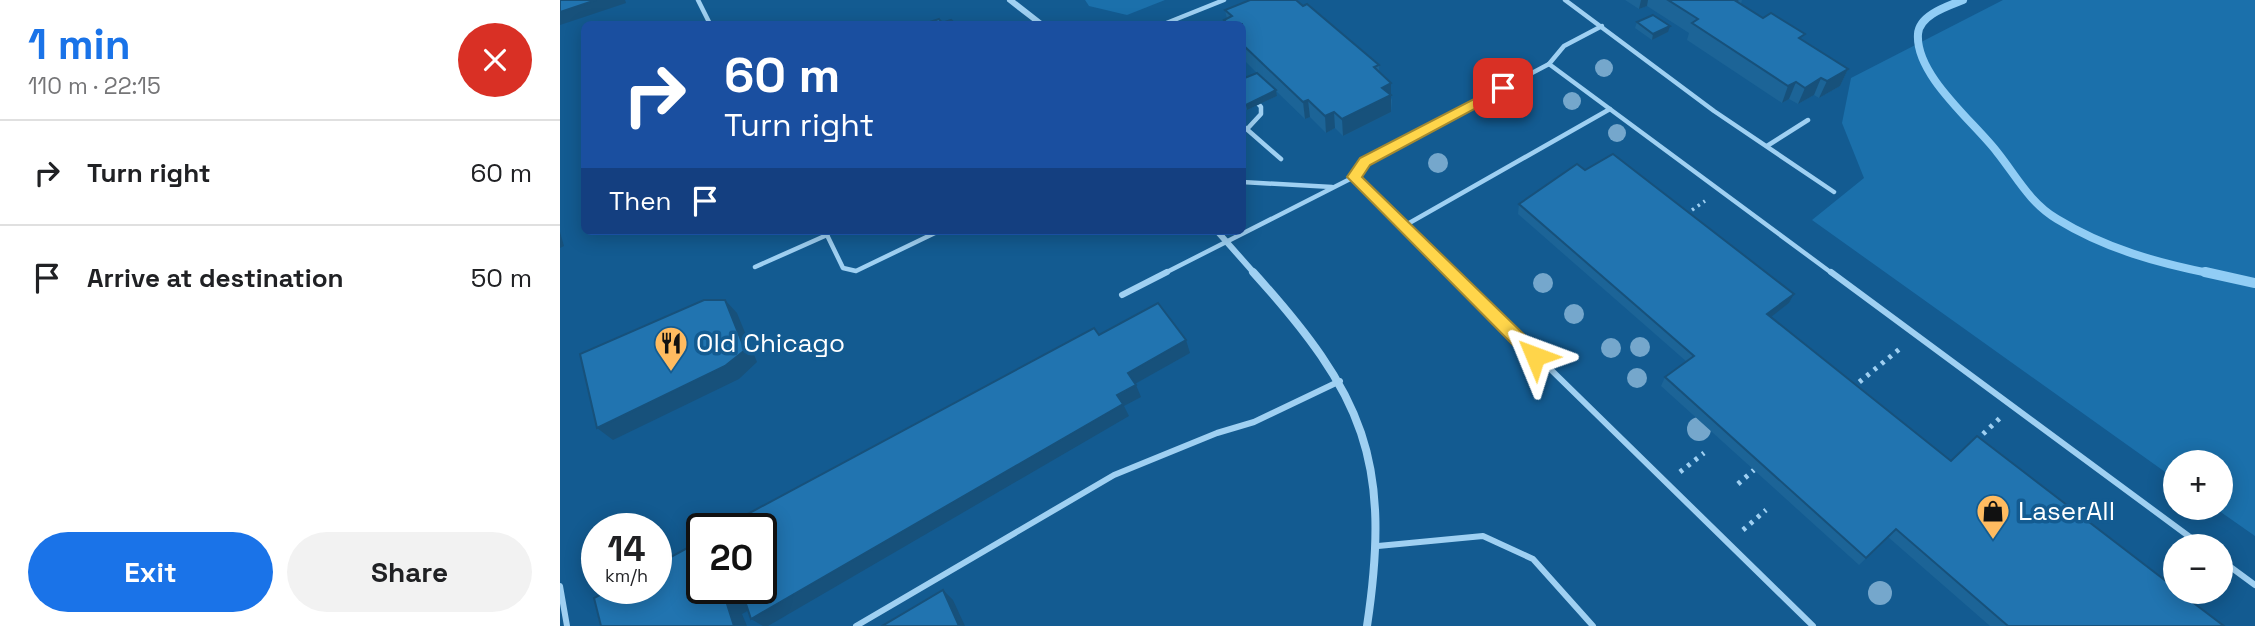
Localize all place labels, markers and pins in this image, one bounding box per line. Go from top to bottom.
pin [1473,58,1533,118]
restaurant icon: Old Chicago [652,324,690,373]
place label: Old Chicago [696,326,845,360]
shop icon: LaserAll [1974,492,2012,541]
place label: LaserAll [2018,494,2115,528]

